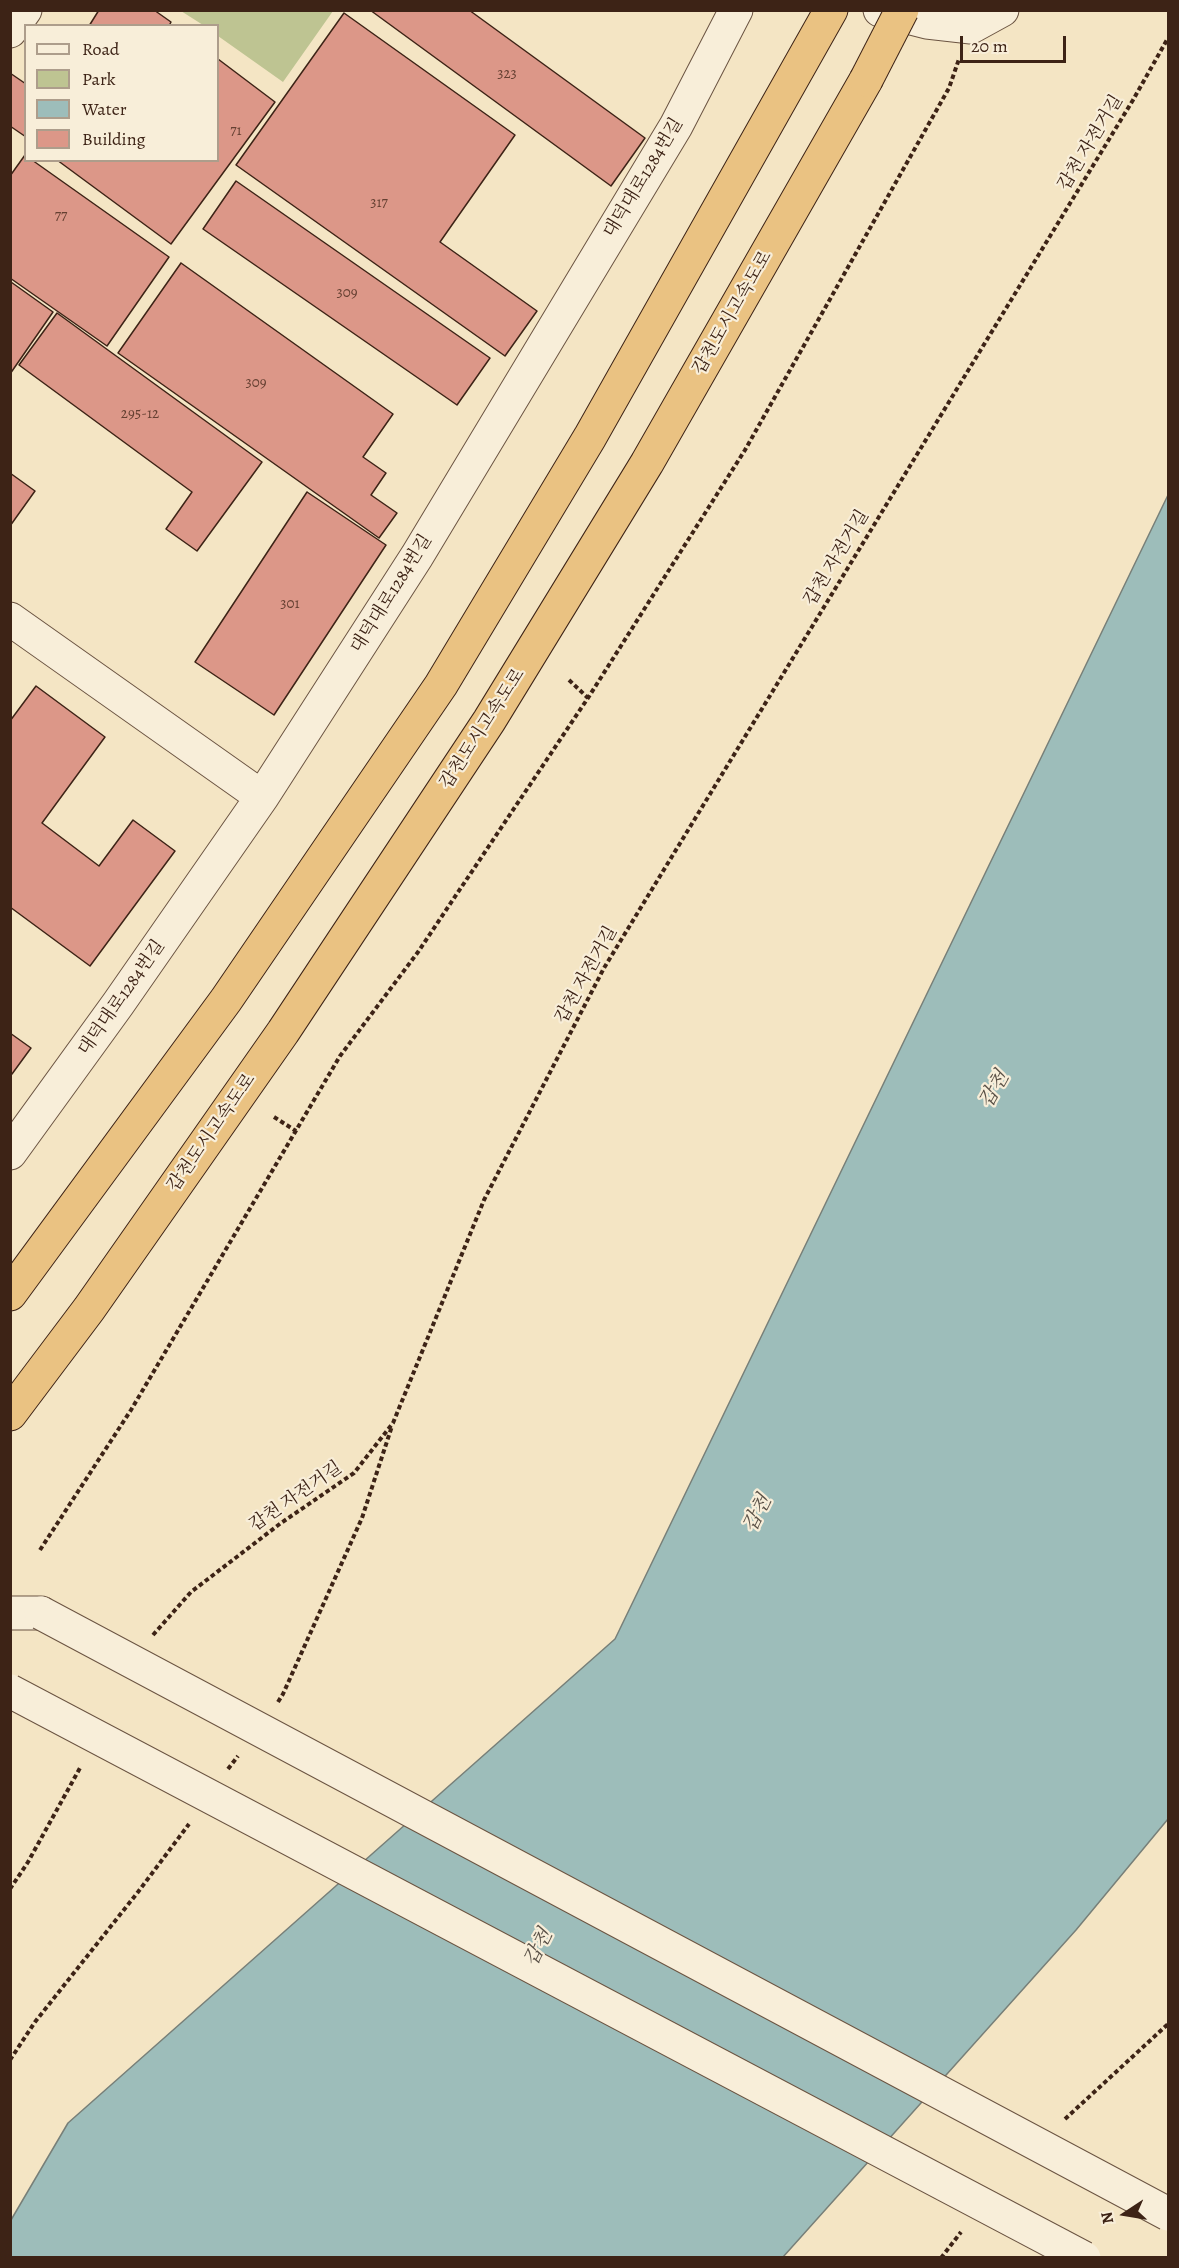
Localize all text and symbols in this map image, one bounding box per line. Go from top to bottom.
legend [24,24,219,162]
scale bar [963,24,1070,62]
text: 20 m [971,34,1008,58]
text: Road [82,37,119,61]
house number: 323 [497,65,517,83]
text: Park [82,67,116,91]
street label: 갑천 자전거길 [1054,91,1128,195]
text: Water [82,97,127,121]
street label: 대덕대로1284번길 [600,114,688,242]
house number: 71 [230,122,242,140]
text: Building [82,127,146,151]
house number: 317 [370,194,388,212]
house number: 77 [55,207,67,225]
street label: 갑천도시고속도로 [689,247,777,379]
house number: 309 [336,284,358,302]
house number: 309 [245,374,267,392]
house number: 295-12 [121,405,159,423]
street label: 갑천 자전거길 [800,506,874,610]
street label: 대덕대로1284번길 [347,531,437,657]
house number: 301 [280,595,300,613]
street label: 갑천도시고속도로 [436,665,530,793]
street label: 갑천 자전거길 [551,923,623,1027]
street label: 대덕대로1284번길 [74,936,170,1060]
water label: 갑천 [975,1067,1015,1113]
street label: 갑천도시고속도로 [163,1070,261,1196]
street label: 갑천 자전거길 [246,1457,346,1537]
water label: 갑천 [739,1491,777,1537]
water label: 갑천 [520,1925,558,1971]
north arrow [1095,2184,1155,2244]
text: N [1095,2210,1119,2226]

